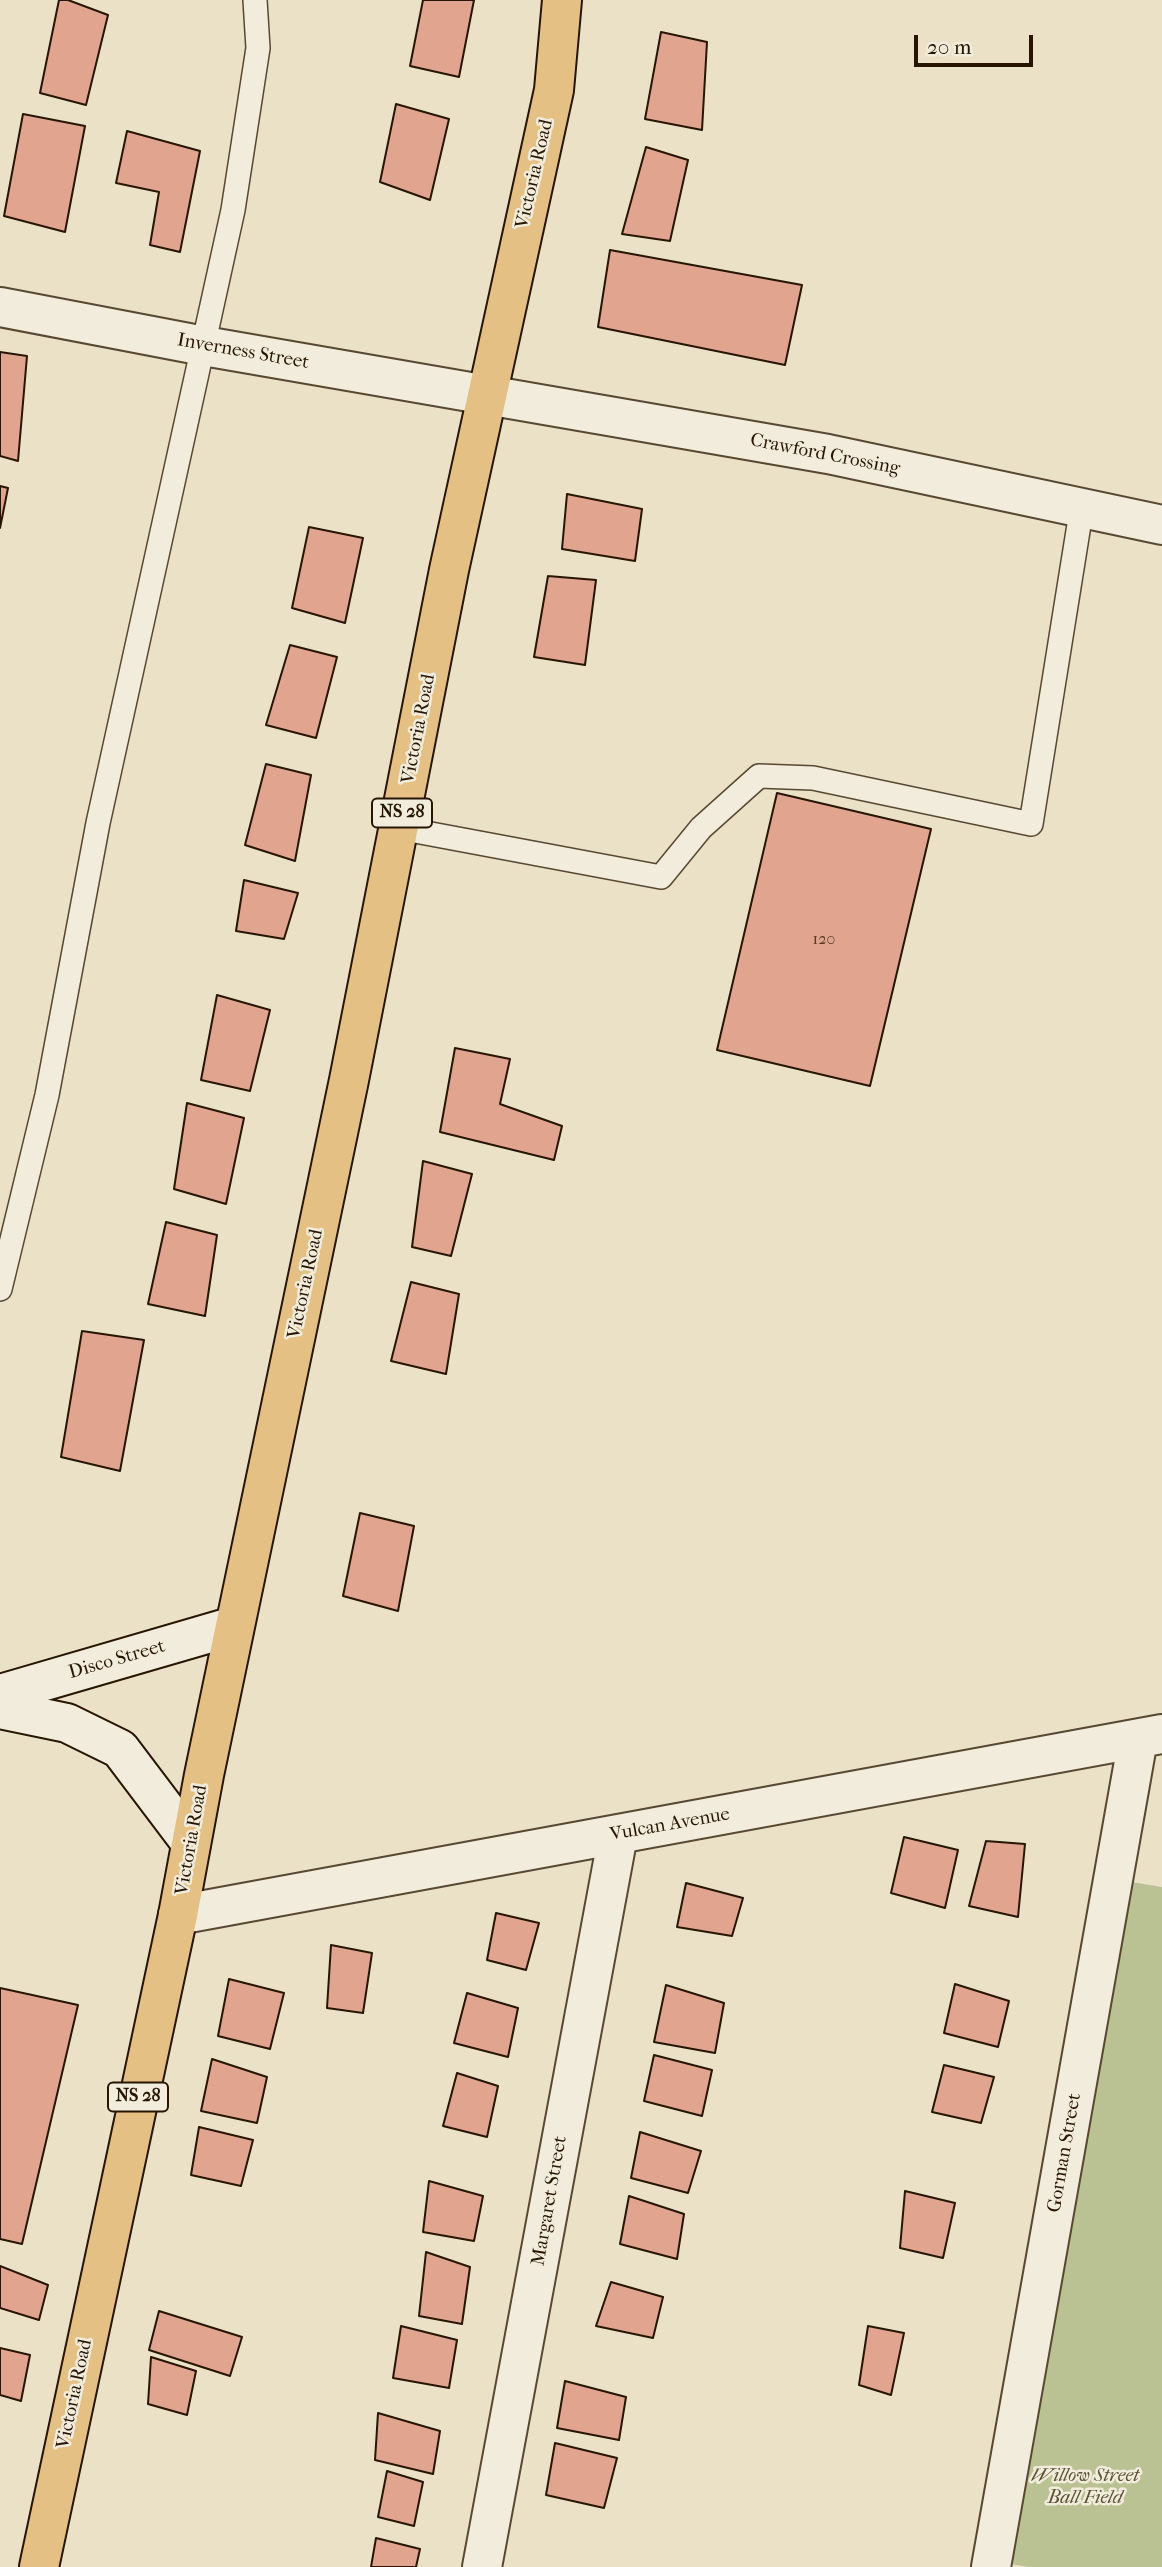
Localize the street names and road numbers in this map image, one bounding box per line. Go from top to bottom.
street label: Victoria Road [511,117,559,231]
street label: Inverness Street [175,329,311,375]
street label: Crawford Crossing [748,429,902,481]
street label: Victoria Road [397,672,441,786]
road number: NS 28 [372,798,432,828]
street label: Victoria Road [283,1227,329,1341]
street label: Disco Street [66,1635,168,1685]
street label: Victoria Road [171,1783,213,1897]
street label: Vulcan Avenue [608,1803,732,1847]
road number: NS 28 [108,2082,168,2112]
street label: Gorman Street [1043,2092,1087,2214]
street label: Margaret Street [527,2134,573,2268]
street label: Victoria Road [52,2337,98,2451]

